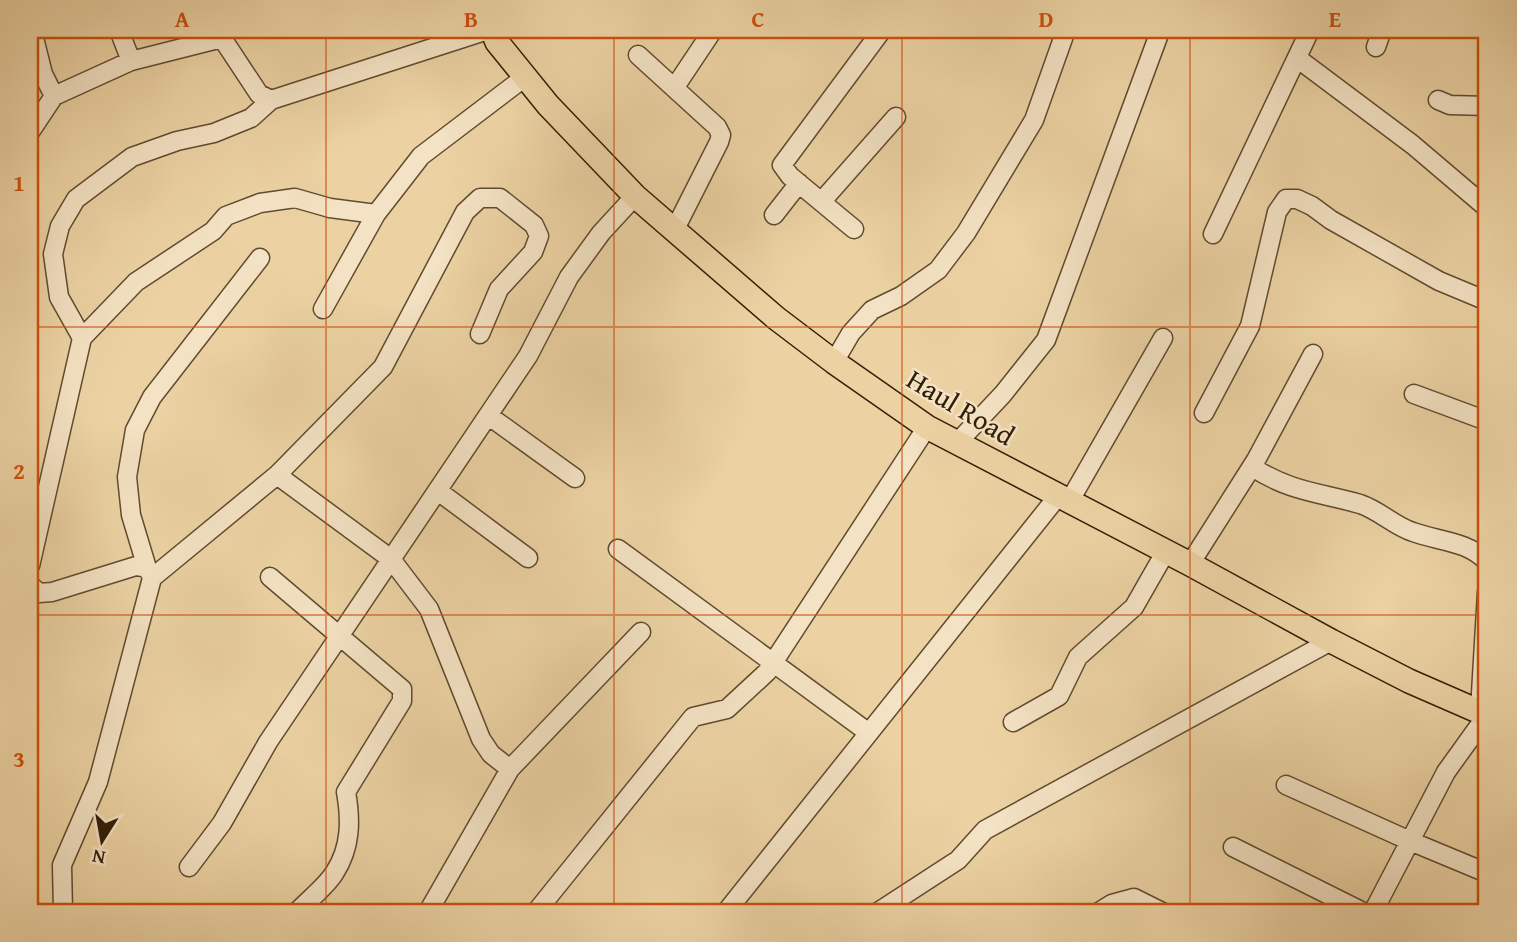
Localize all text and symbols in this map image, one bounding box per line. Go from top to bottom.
text: A [175,2,190,35]
text: B [464,2,478,35]
text: C [751,2,765,35]
text: D [1039,2,1054,35]
text: E [1329,2,1341,35]
text: 1 [13,166,25,199]
street label: Haul Road [899,358,1023,455]
text: 2 [13,454,25,487]
text: 3 [13,742,25,775]
north arrow [66,806,136,876]
text: N [90,843,108,873]

